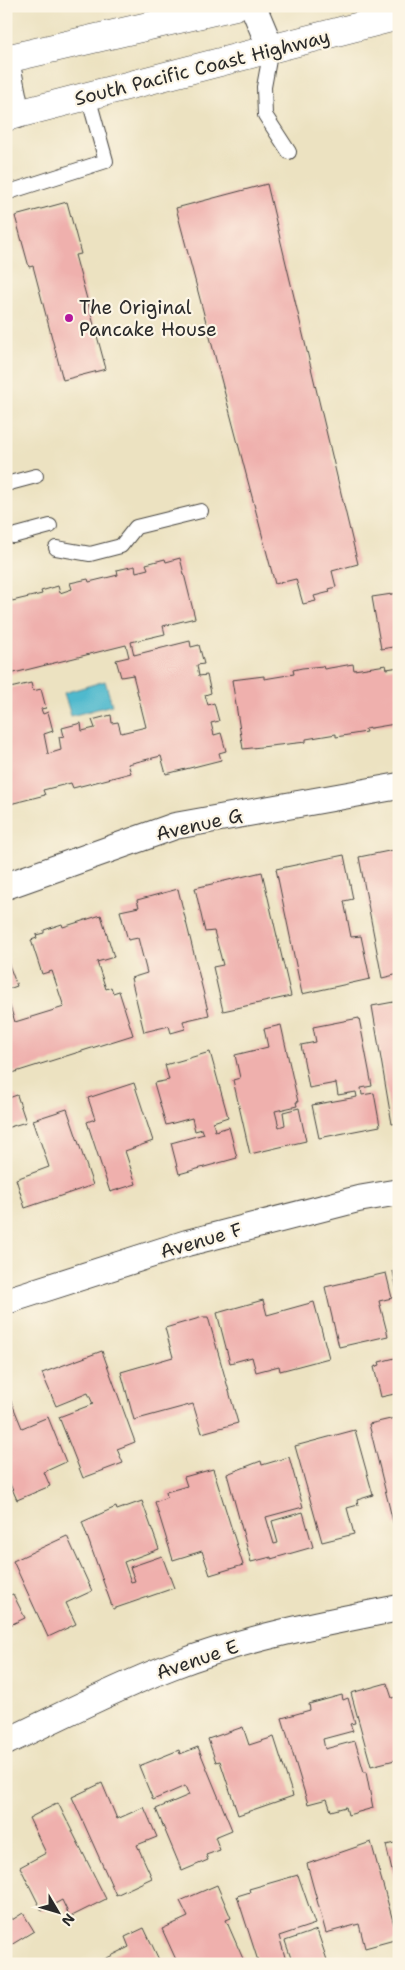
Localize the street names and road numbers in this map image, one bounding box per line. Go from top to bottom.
street label: South Pacific Coast Highway [72,24,332,111]
street label: Avenue G [154,802,245,847]
street label: Avenue F [157,1217,245,1264]
street label: Avenue E [153,1634,242,1685]

